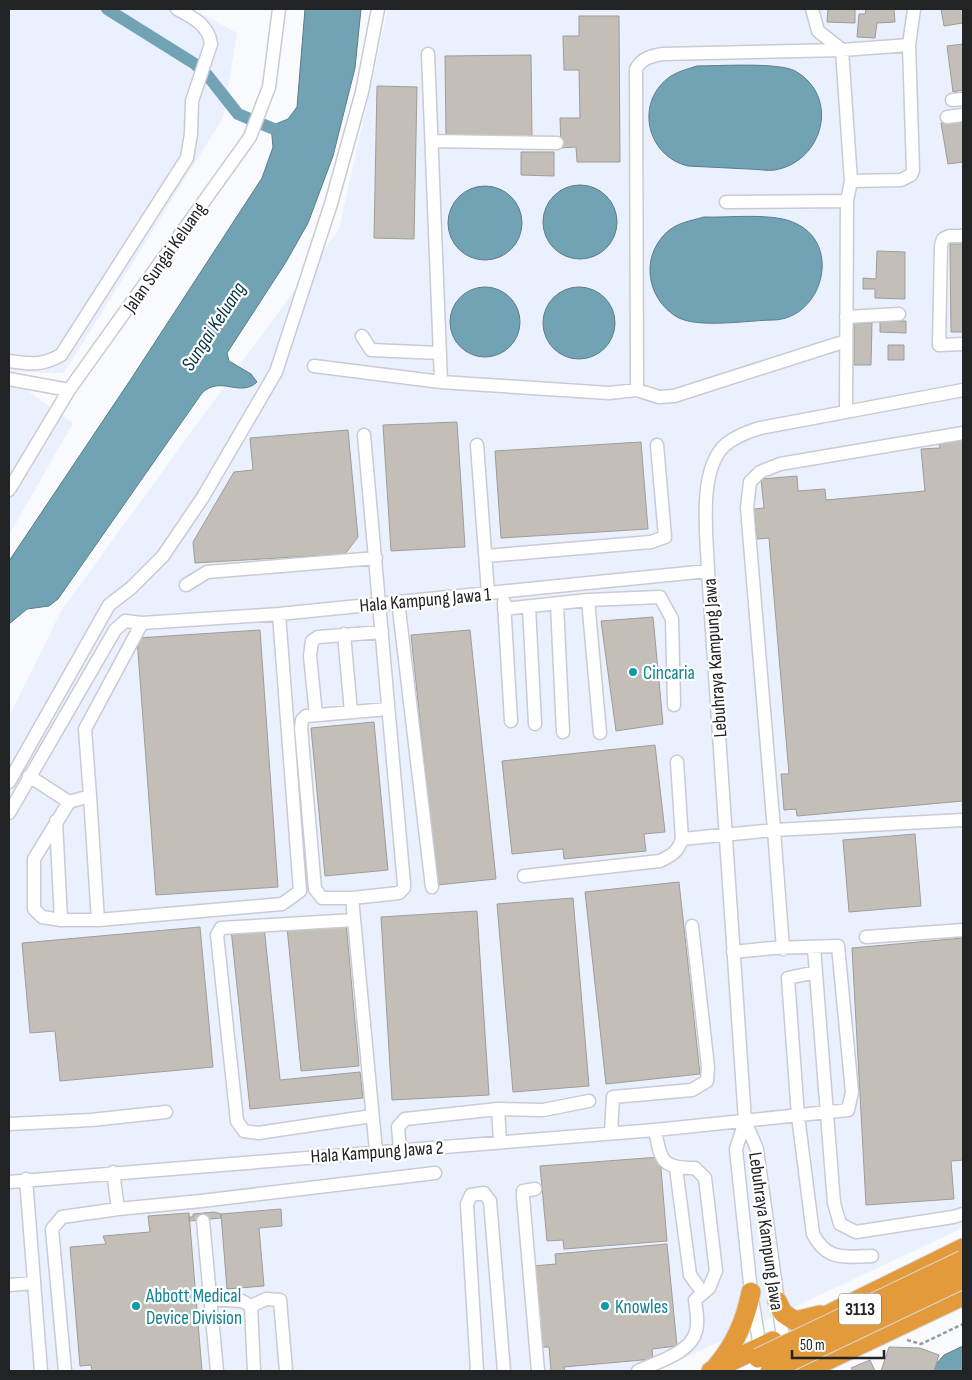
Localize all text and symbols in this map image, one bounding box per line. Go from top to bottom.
street label: Jalan Sungai Keluang [118,198,212,318]
water label: Sungai Keluang [176,278,251,375]
street label: Lebuhraya Kampung Jawa [698,578,733,738]
street label: Hala Kampung Jawa 1 [358,583,492,618]
place label: Cincaria [643,662,695,685]
marker: Cincaria [627,666,639,678]
street label: Hala Kampung Jawa 2 [310,1136,444,1169]
street label: Lebuhraya Kampung Jawa [743,1151,788,1312]
place label: Abbott Medical Device Division [145,1285,242,1330]
road number: 3113 [839,1294,881,1325]
place label: Knowles [615,1296,668,1319]
marker: Abbott Medical Device Division [130,1300,142,1312]
marker: Knowles [599,1300,611,1312]
scale bar [792,1328,884,1360]
text: 50 m [800,1336,825,1355]

